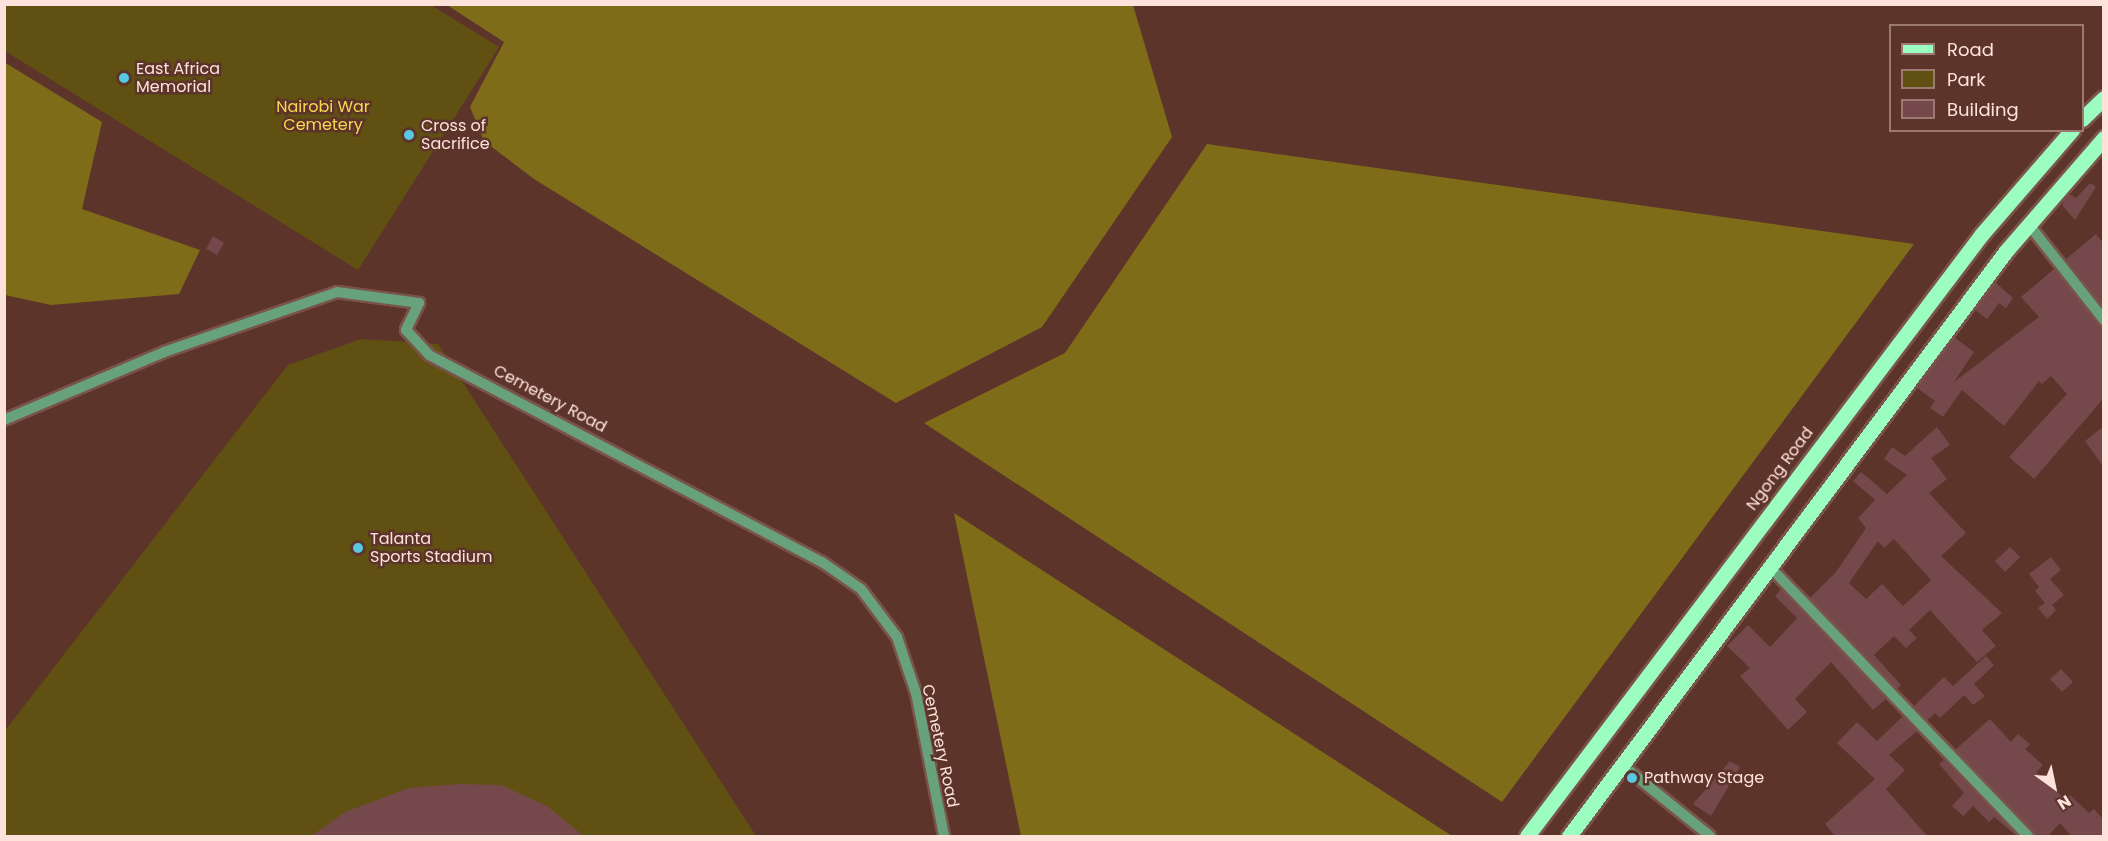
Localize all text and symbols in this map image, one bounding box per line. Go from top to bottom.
legend [1889,24,2084,132]
text: Road [1947,37,1994,62]
place label: East Africa Memorial [136,59,220,97]
text: Park [1947,67,1986,92]
marker: East Africa Memorial [117,71,131,85]
park label: Nairobi War Cemetery [276,97,370,135]
text: Building [1947,97,2019,122]
place label: Cross of Sacrifice [421,116,490,154]
marker: Cross of Sacrifice [402,128,416,142]
street label: Cemetery Road [490,361,610,437]
street label: Ngong Road [1742,424,1818,514]
place label: Talanta Sports Stadium [370,529,492,567]
marker: Talanta Sports Stadium [351,541,365,555]
street label: Cemetery Road [918,683,962,809]
north arrow [2024,757,2084,817]
place label: Pathway Stage [1644,768,1764,788]
marker: Pathway Stage [1625,771,1639,785]
text: N [2053,790,2075,815]

